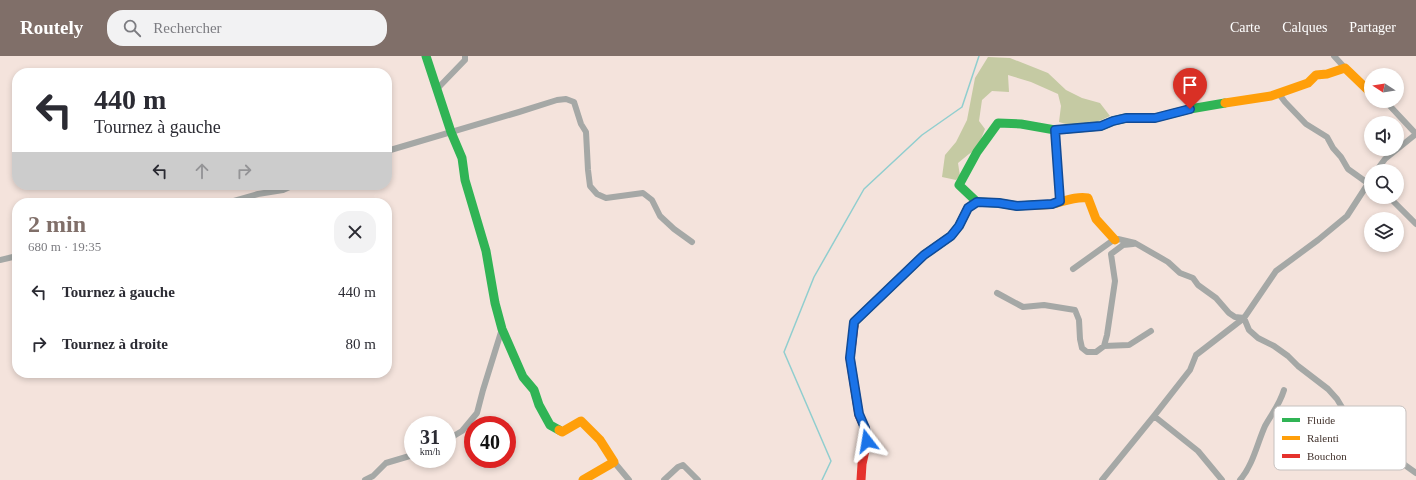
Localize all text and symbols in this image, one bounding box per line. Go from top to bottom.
search box [107,10,387,46]
text: Routely [20,17,83,38]
icon: search [121,17,143,39]
text: Rechercher [153,20,222,36]
text: Carte [1230,20,1260,35]
text: Calques [1282,20,1327,35]
text: Partager [1349,20,1396,35]
pin [1173,68,1207,109]
north arrow [1364,68,1404,108]
map controls [1364,68,1404,252]
icon: arrive [1179,74,1201,96]
icon: left [28,84,80,136]
text: 440 m [94,84,166,115]
button: sound [1364,116,1404,156]
text: Tournez à gauche [94,117,221,137]
icon: left [149,160,171,182]
icon: ahead [191,160,213,182]
icon: right [233,160,255,182]
button: search [1364,164,1404,204]
text: 2 min [28,211,86,237]
button: close [334,211,376,253]
button: layers [1364,212,1404,252]
text: 680 m · 19:35 [28,239,101,254]
icon: left [28,281,50,303]
text: Tournez à gauche [62,284,175,300]
text: 440 m [338,284,376,300]
icon: right [28,333,50,355]
text: Tournez à droite [62,336,168,352]
text: 80 m [346,336,376,352]
legend [1274,406,1406,470]
text: Fluide [1307,414,1335,426]
speed limit sign: 40 [464,416,516,468]
position arrow [846,420,888,462]
text: 31 [420,426,440,448]
text: Ralenti [1307,432,1339,444]
text: km/h [420,446,440,457]
text: Bouchon [1307,450,1347,462]

